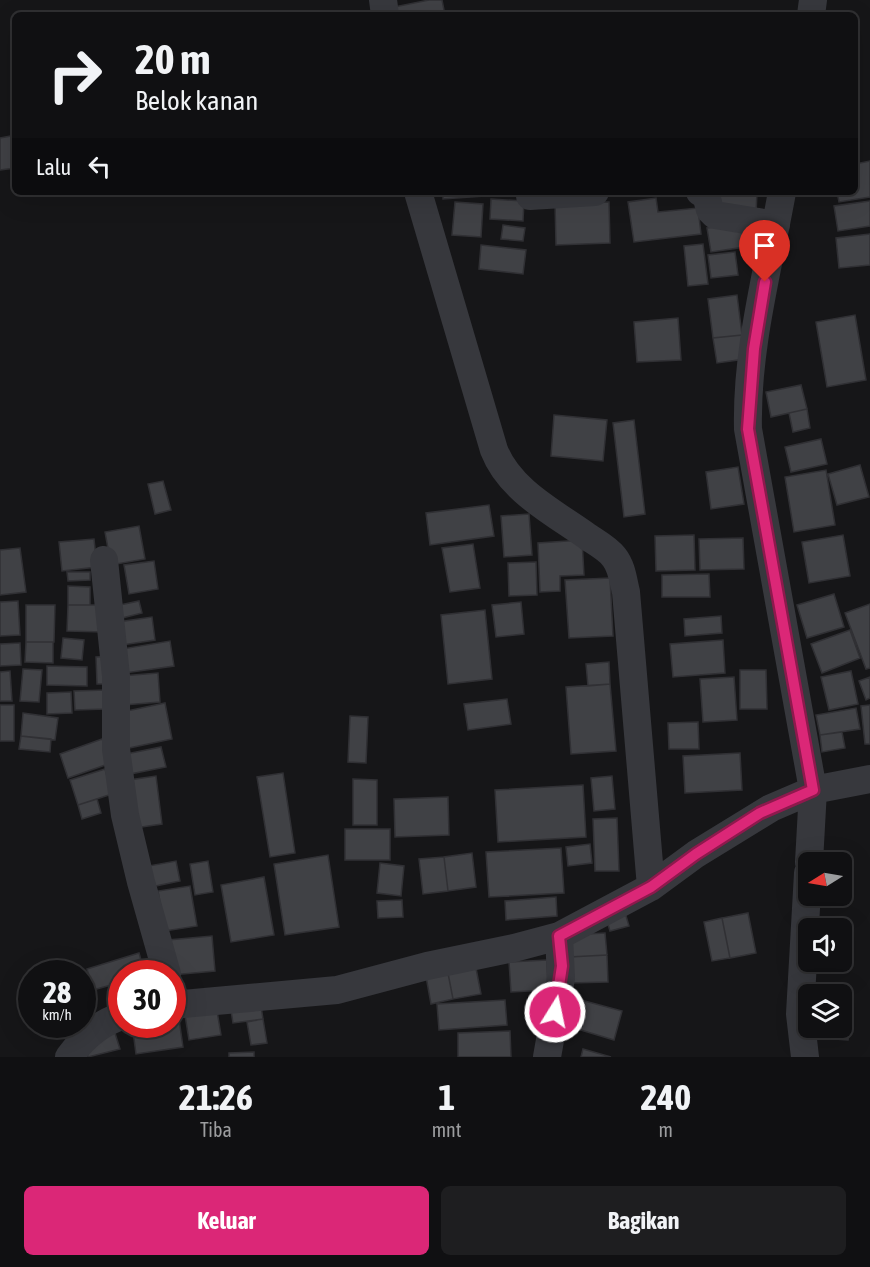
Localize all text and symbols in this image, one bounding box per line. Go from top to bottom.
text: 20 m [135,35,210,83]
icon: right [36,36,114,114]
text: Belok kanan [135,85,258,116]
icon: left [83,150,116,183]
text: Lalu [36,154,71,180]
pin [739,220,790,282]
icon: arrive [748,229,781,262]
north arrow [798,852,852,906]
map controls [798,852,852,1038]
button: sound [798,918,852,972]
speed limit sign: 30 [108,960,186,1038]
text: 28 [43,975,71,1009]
position arrow [523,980,587,1044]
button: layers [798,984,852,1038]
text: km/h [42,1006,72,1023]
text: 21:26 [179,1076,253,1118]
text: 1 [438,1076,455,1118]
text: 240 [640,1076,691,1118]
text: Tiba [200,1118,232,1141]
text: mnt [432,1118,462,1141]
text: m [659,1118,673,1141]
button: Keluar [24,1186,429,1255]
button: Bagikan [441,1186,846,1255]

